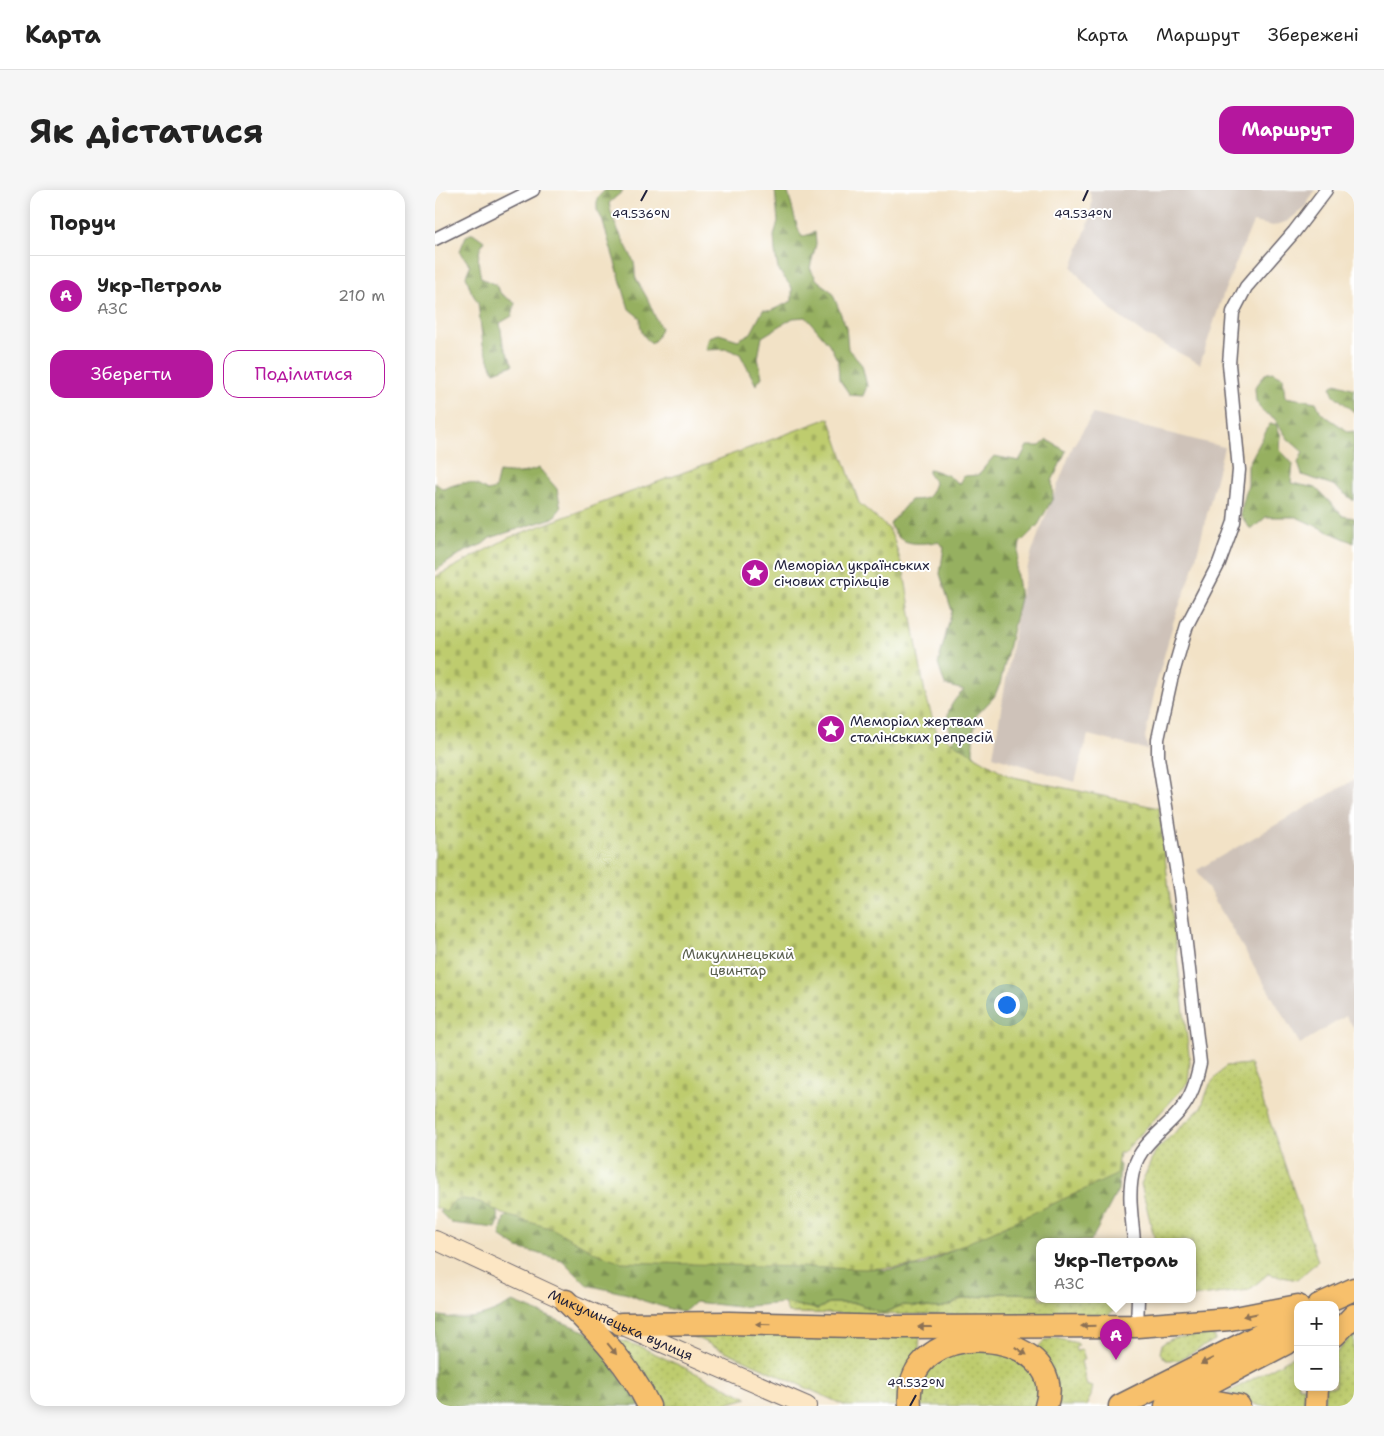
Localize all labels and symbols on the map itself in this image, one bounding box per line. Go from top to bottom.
text: 49.536°N [612,206,670,222]
text: 49.534°N [1054,206,1112,222]
place label: Меморіал українських січових стрільців [774,556,929,590]
place icon: Меморіал українських січових стрільців [740,558,770,588]
place label: Меморіал жертвам сталінських репресій [850,712,993,746]
place icon: Меморіал жертвам сталінських репресій [816,714,846,744]
park label: Микулинецький цвинтар [682,945,794,979]
your location [994,992,1020,1018]
street label: Микулинецька вулиця [545,1285,696,1364]
one-way arrow [1242,1311,1257,1319]
pin: A [1100,1319,1132,1360]
one-way arrow [755,1320,771,1328]
one-way arrow [917,1323,933,1331]
one-way arrow [1080,1323,1096,1331]
one-way arrow [606,1342,617,1355]
one-way arrow [1014,1346,1027,1356]
one-way arrow [1200,1357,1215,1365]
text: 49.532°N [887,1375,945,1391]

